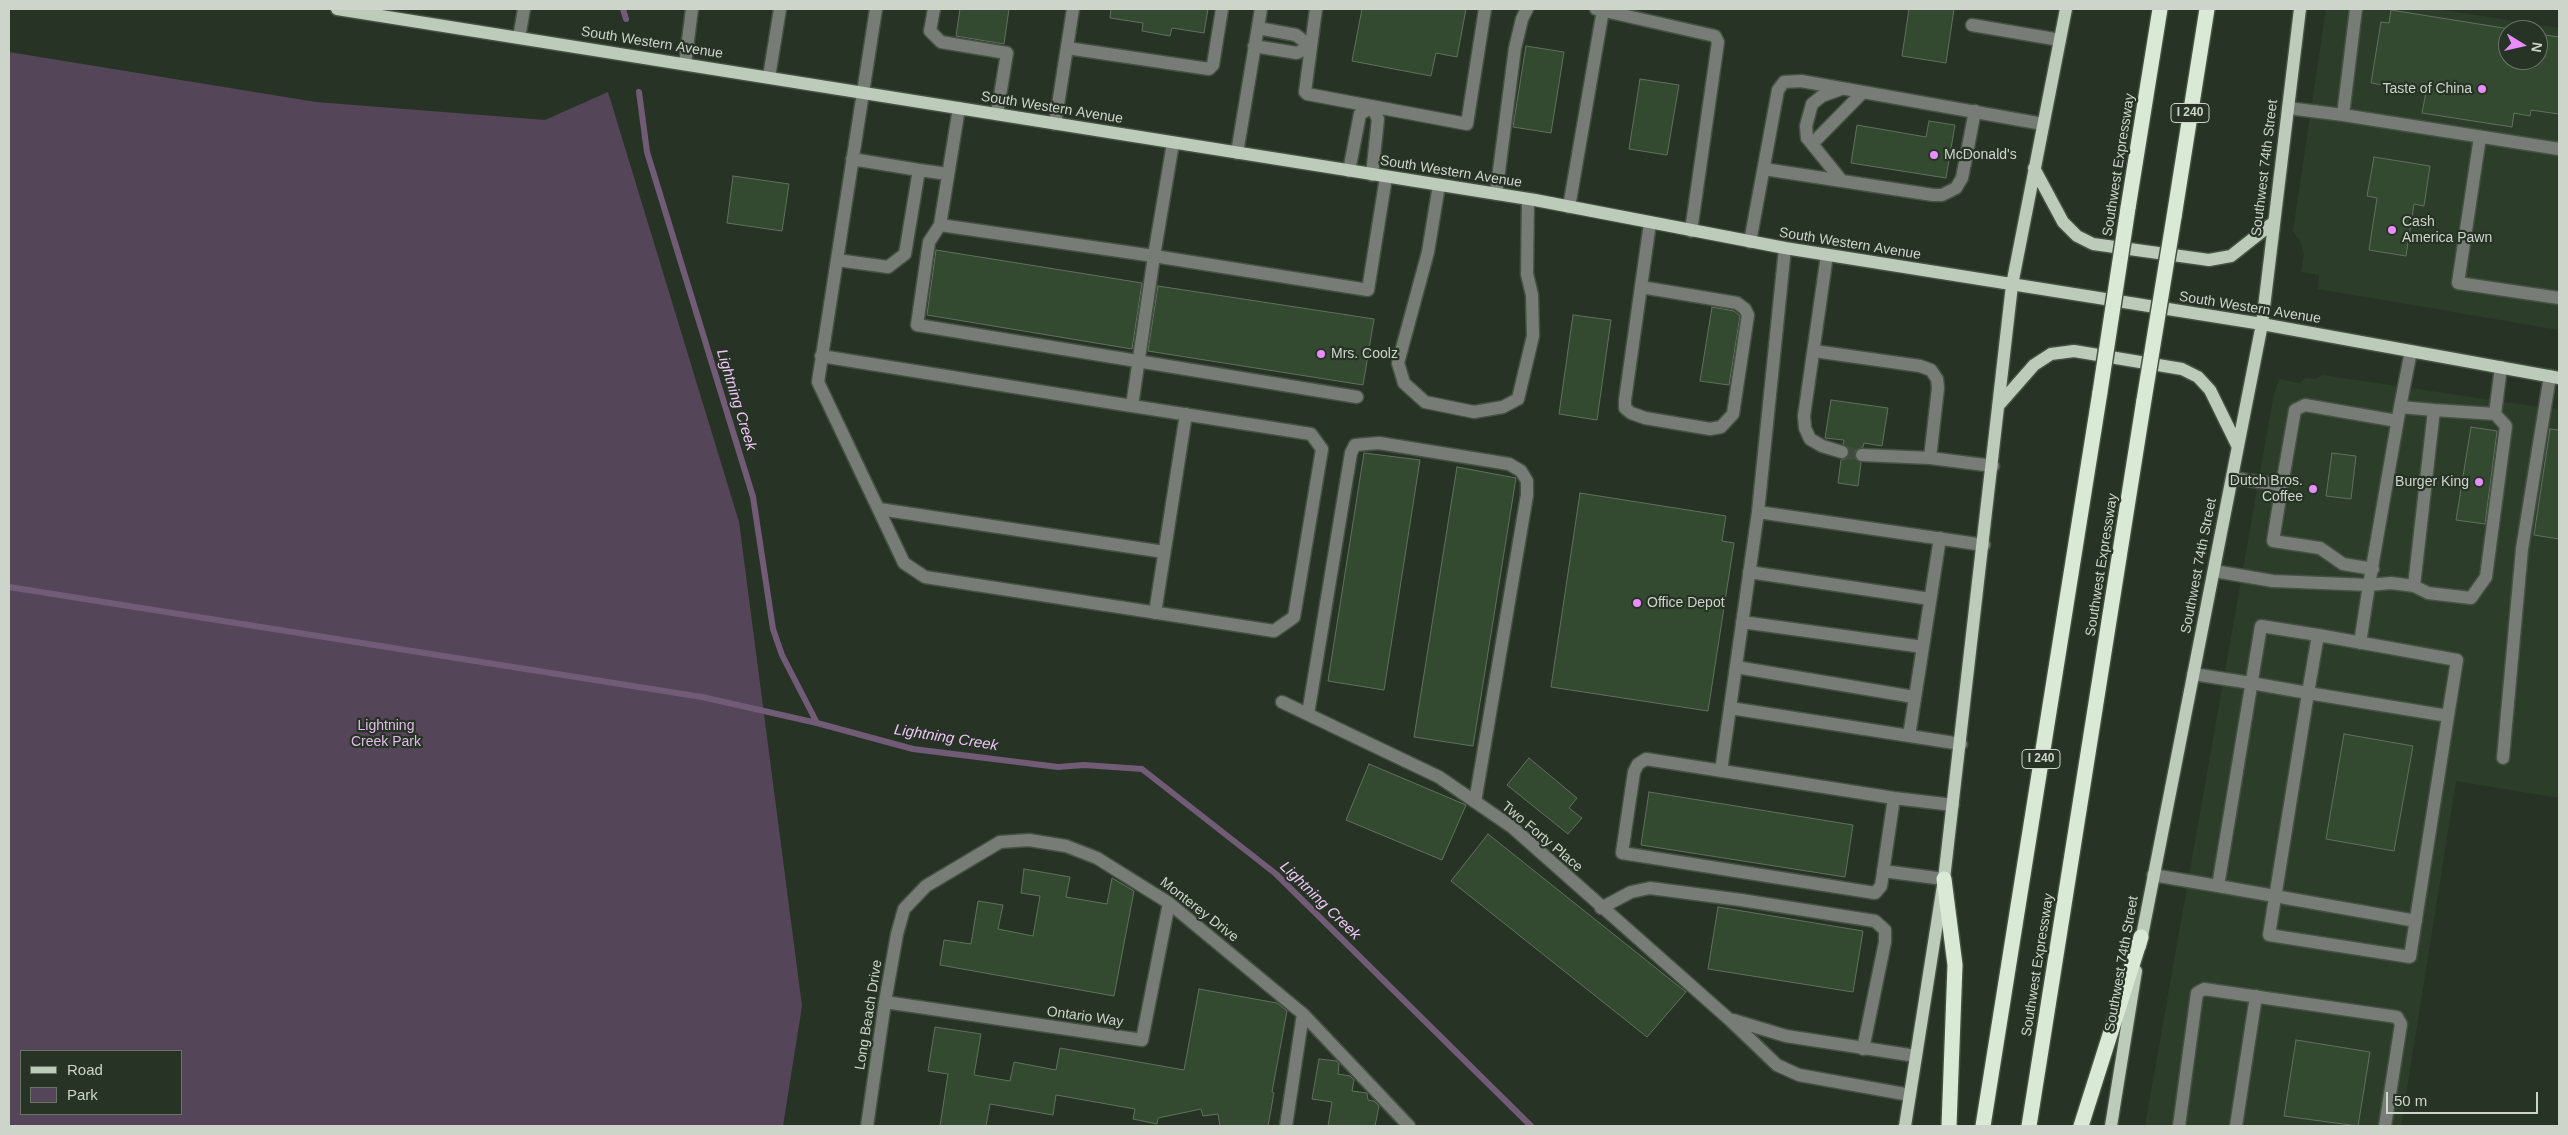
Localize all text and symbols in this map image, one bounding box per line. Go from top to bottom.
north arrow [2498,20,2548,70]
street label: South Western Avenue [580,23,724,63]
text: N [2528,41,2546,53]
place label: Taste of China [2383,81,2472,97]
marker: Taste of China [2476,83,2488,95]
street label: South Western Avenue [980,88,1124,128]
street label: Southwest Expressway [2099,92,2139,238]
street label: Southwest 74th Street [2248,99,2282,237]
road number: I 240 [2171,104,2209,122]
place label: McDonald's [1944,147,2017,163]
marker: McDonald's [1928,149,1940,161]
street label: South Western Avenue [1379,152,1523,192]
place label: Cash America Pawn [2402,214,2492,246]
street label: South Western Avenue [1778,224,1922,264]
marker: Cash America Pawn [2386,224,2398,236]
street label: South Western Avenue [2178,288,2322,328]
place label: Mrs. Coolz [1331,346,1398,362]
water label: Lightning Creek [712,347,760,453]
marker: Mrs. Coolz [1315,348,1327,360]
place label: Dutch Bros. Coffee [2230,473,2303,506]
place label: Burger King [2395,474,2469,490]
marker: Burger King [2473,476,2485,488]
marker: Dutch Bros. Coffee [2307,483,2319,495]
street label: Southwest Expressway [2082,492,2122,638]
street label: Southwest 74th Street [2178,497,2220,635]
place label: Office Depot [1647,595,1725,611]
marker: Office Depot [1631,597,1643,609]
park label: Lightning Creek Park [351,718,421,750]
water label: Lightning Creek [893,721,999,755]
road number: I 240 [2022,750,2060,769]
street label: Two Forty Place [1498,798,1586,876]
water label: Lightning Creek [1276,858,1364,944]
street label: Monterey Drive [1156,874,1242,946]
street label: Southwest Expressway [2018,892,2058,1038]
street label: Southwest 74th Street [2102,895,2142,1033]
street label: Long Beach Drive [852,959,886,1071]
street label: Ontario Way [1046,1003,1124,1031]
legend [20,1050,182,1115]
text: Road [67,1061,103,1078]
scale bar [2388,1082,2540,1114]
text: Park [67,1086,98,1103]
text: 50 m [2394,1092,2427,1109]

